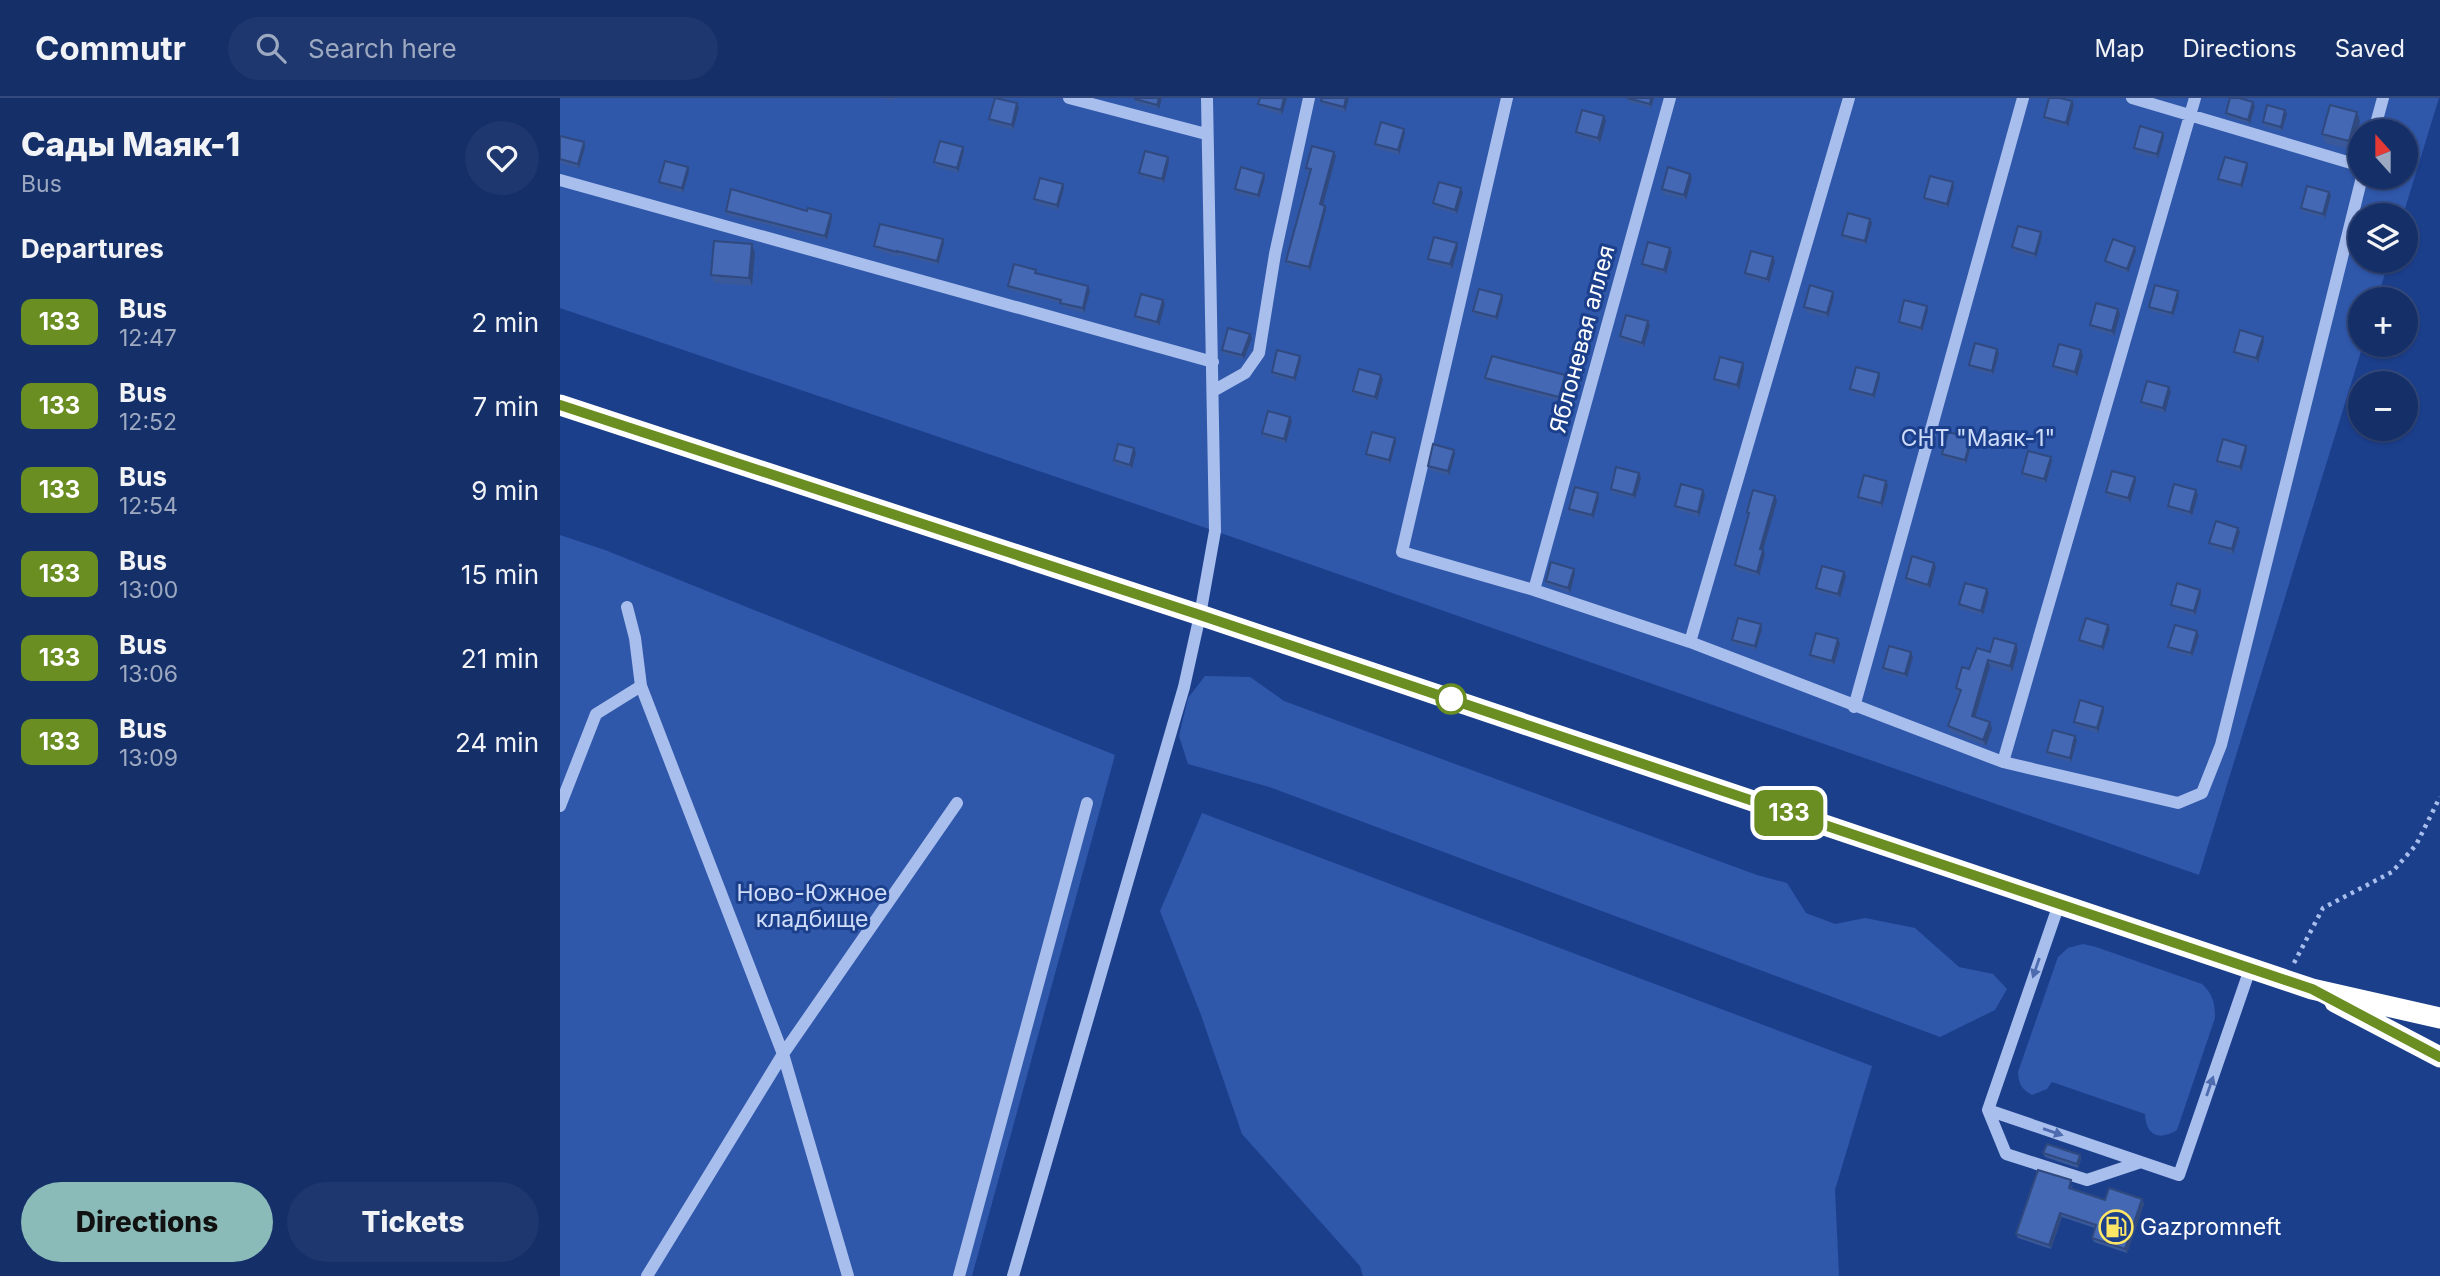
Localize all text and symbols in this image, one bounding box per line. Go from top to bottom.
search box [228,17,718,80]
text: Commutr [35,28,186,68]
icon: search [252,29,290,67]
text: Search here [308,33,457,64]
text: Map [2095,34,2144,63]
text: Directions [2182,34,2297,63]
text: Saved [2335,34,2405,63]
north arrow [2348,119,2418,189]
map controls [2348,119,2418,441]
button: heart [465,121,539,195]
text: Сады Маяк-1 [21,124,240,164]
text: Bus [21,170,62,198]
button: layers [2348,203,2418,273]
text: Departures [21,233,164,264]
street label: Яблоневая аллея [1543,242,1621,436]
button: + [2348,287,2418,357]
text: Bus [119,293,167,324]
text: 133 [39,307,80,336]
text: 2 min [471,307,539,338]
text: 12:47 [119,324,177,352]
button: − [2348,371,2418,441]
text: Bus [119,377,167,408]
text: 133 [39,391,80,420]
text: 7 min [473,391,539,422]
text: 12:52 [119,408,177,436]
park label: СНТ "Маяк-1" [1901,424,2055,452]
text: Bus [119,461,167,492]
text: 133 [39,475,80,504]
text: 9 min [471,475,539,506]
text: 12:54 [119,492,178,520]
text: Bus [119,545,167,576]
text: 133 [39,559,80,588]
text: 15 min [461,559,539,590]
text: 13:00 [119,576,178,604]
text: Bus [119,629,167,660]
text: 133 [39,643,80,672]
text: 21 min [461,643,539,674]
text: 13:06 [119,660,178,688]
unlabelled marker [1436,684,1466,714]
text: Bus [119,713,167,744]
text: 133 [39,727,80,756]
text: 24 min [455,727,539,758]
text: 13:09 [119,744,178,772]
line badge: 133 [1749,790,1829,836]
text: 133 [1768,798,1810,827]
park label: Ново-Южное кладбище [736,879,888,933]
one-way arrow [2030,958,2041,979]
one-way arrow [2205,1075,2216,1096]
one-way arrow [2042,1127,2063,1138]
button: Directions [21,1182,273,1262]
button: Tickets [287,1182,539,1262]
fuel station icon: Gazpromneft [2097,1208,2135,1246]
place label: Gazpromneft [2140,1213,2282,1241]

